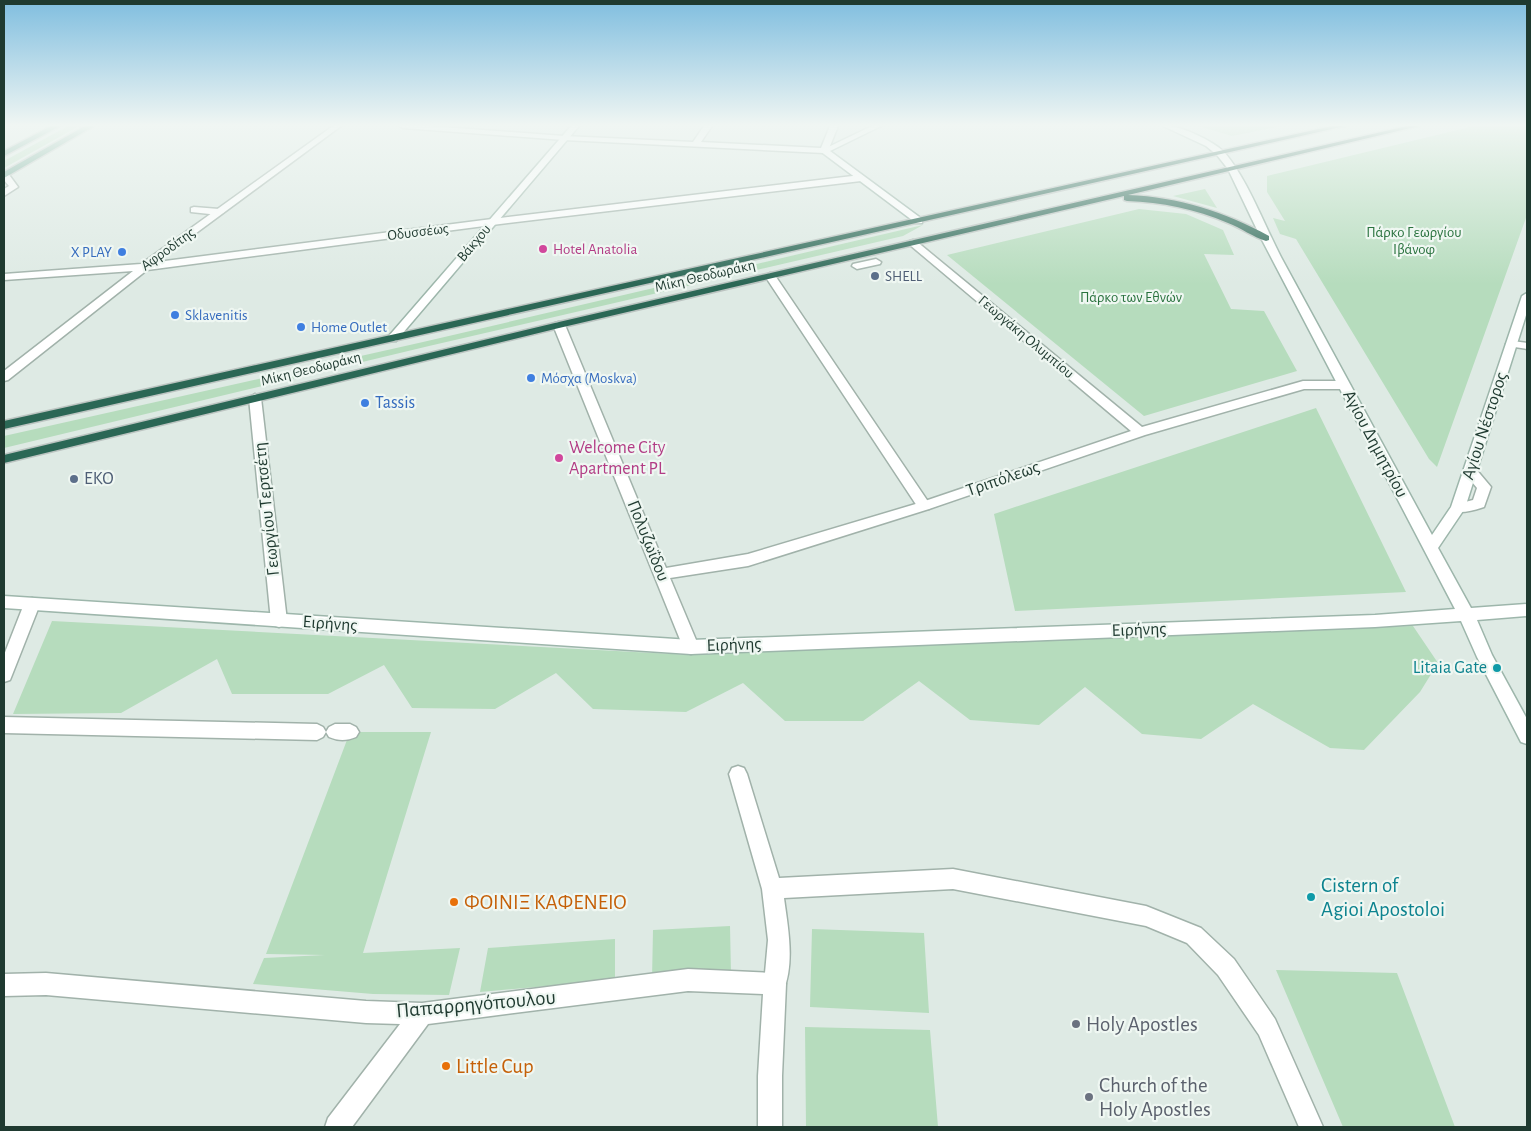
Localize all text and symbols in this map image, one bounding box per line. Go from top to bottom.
street label: Οδυσσέως [387,221,450,243]
street label: Βάκχου [454,222,494,264]
street label: Αφροδίτης [138,224,198,273]
park label: Πάρκο Γεωργίου Ιβάνοφ [1366,225,1462,257]
place label: Hotel Anatolia [553,242,637,257]
marker: Hotel Anatolia [537,243,549,255]
place label: X PLAY [71,245,112,260]
marker: X PLAY [116,246,128,258]
street label: Μίκη Θεοδωράκη [653,257,757,295]
place label: SHELL [885,269,923,284]
marker: SHELL [869,270,881,282]
park label: Πάρκο των Εθνών [1080,290,1182,305]
street label: Γεωργάκη Ολυμπίου [975,293,1077,381]
place label: Sklavenitis [185,308,248,323]
marker: Sklavenitis [169,309,181,321]
place label: Home Outlet [311,320,387,335]
marker: Home Outlet [295,321,307,333]
street label: Μίκη Θεοδωράκη [259,349,363,389]
street label: Αγίου Νέστορος [1458,370,1511,482]
place label: Μόσχα (Moskva) [541,371,637,386]
marker: Μόσχα (Moskva) [525,372,537,384]
street label: Αγίου Δημητρίου [1339,387,1412,501]
place label: Tassis [375,394,415,412]
marker: Tassis [359,397,371,409]
place label: Welcome City Apartment PL [569,439,666,478]
street label: Γεωργίου Τερτσέτη [250,441,283,577]
marker: Welcome City Apartment PL [553,452,565,464]
street label: Τριπόλεως [964,458,1042,500]
place label: EKO [84,470,114,488]
marker: EKO [68,473,80,485]
street label: Πολυζωΐδου [624,498,672,584]
street label: Ειρήνης [302,613,358,635]
street label: Ειρήνης [1111,620,1167,640]
street label: Ειρήνης [706,635,762,655]
place label: Litaia Gate [1413,659,1487,677]
marker: Litaia Gate [1491,662,1503,674]
place label: Cistern of Agioi Apostoloi [1321,875,1445,920]
marker: Cistern of Agioi Apostoloi [1305,891,1317,903]
place label: ΦΟΙΝΙΞ ΚΑΦΕΝΕΙΟ [464,892,627,913]
marker: ΦΟΙΝΙΞ ΚΑΦΕΝΕΙΟ [448,896,460,908]
street label: Παπαρρηγόπουλου [395,987,557,1021]
place label: Holy Apostles [1086,1014,1198,1035]
marker: Holy Apostles [1070,1018,1082,1030]
place label: Little Cup [456,1056,534,1077]
marker: Little Cup [440,1060,452,1072]
place label: Church of the Holy Apostles [1099,1075,1211,1120]
marker: Church of the Holy Apostles [1083,1091,1095,1103]

